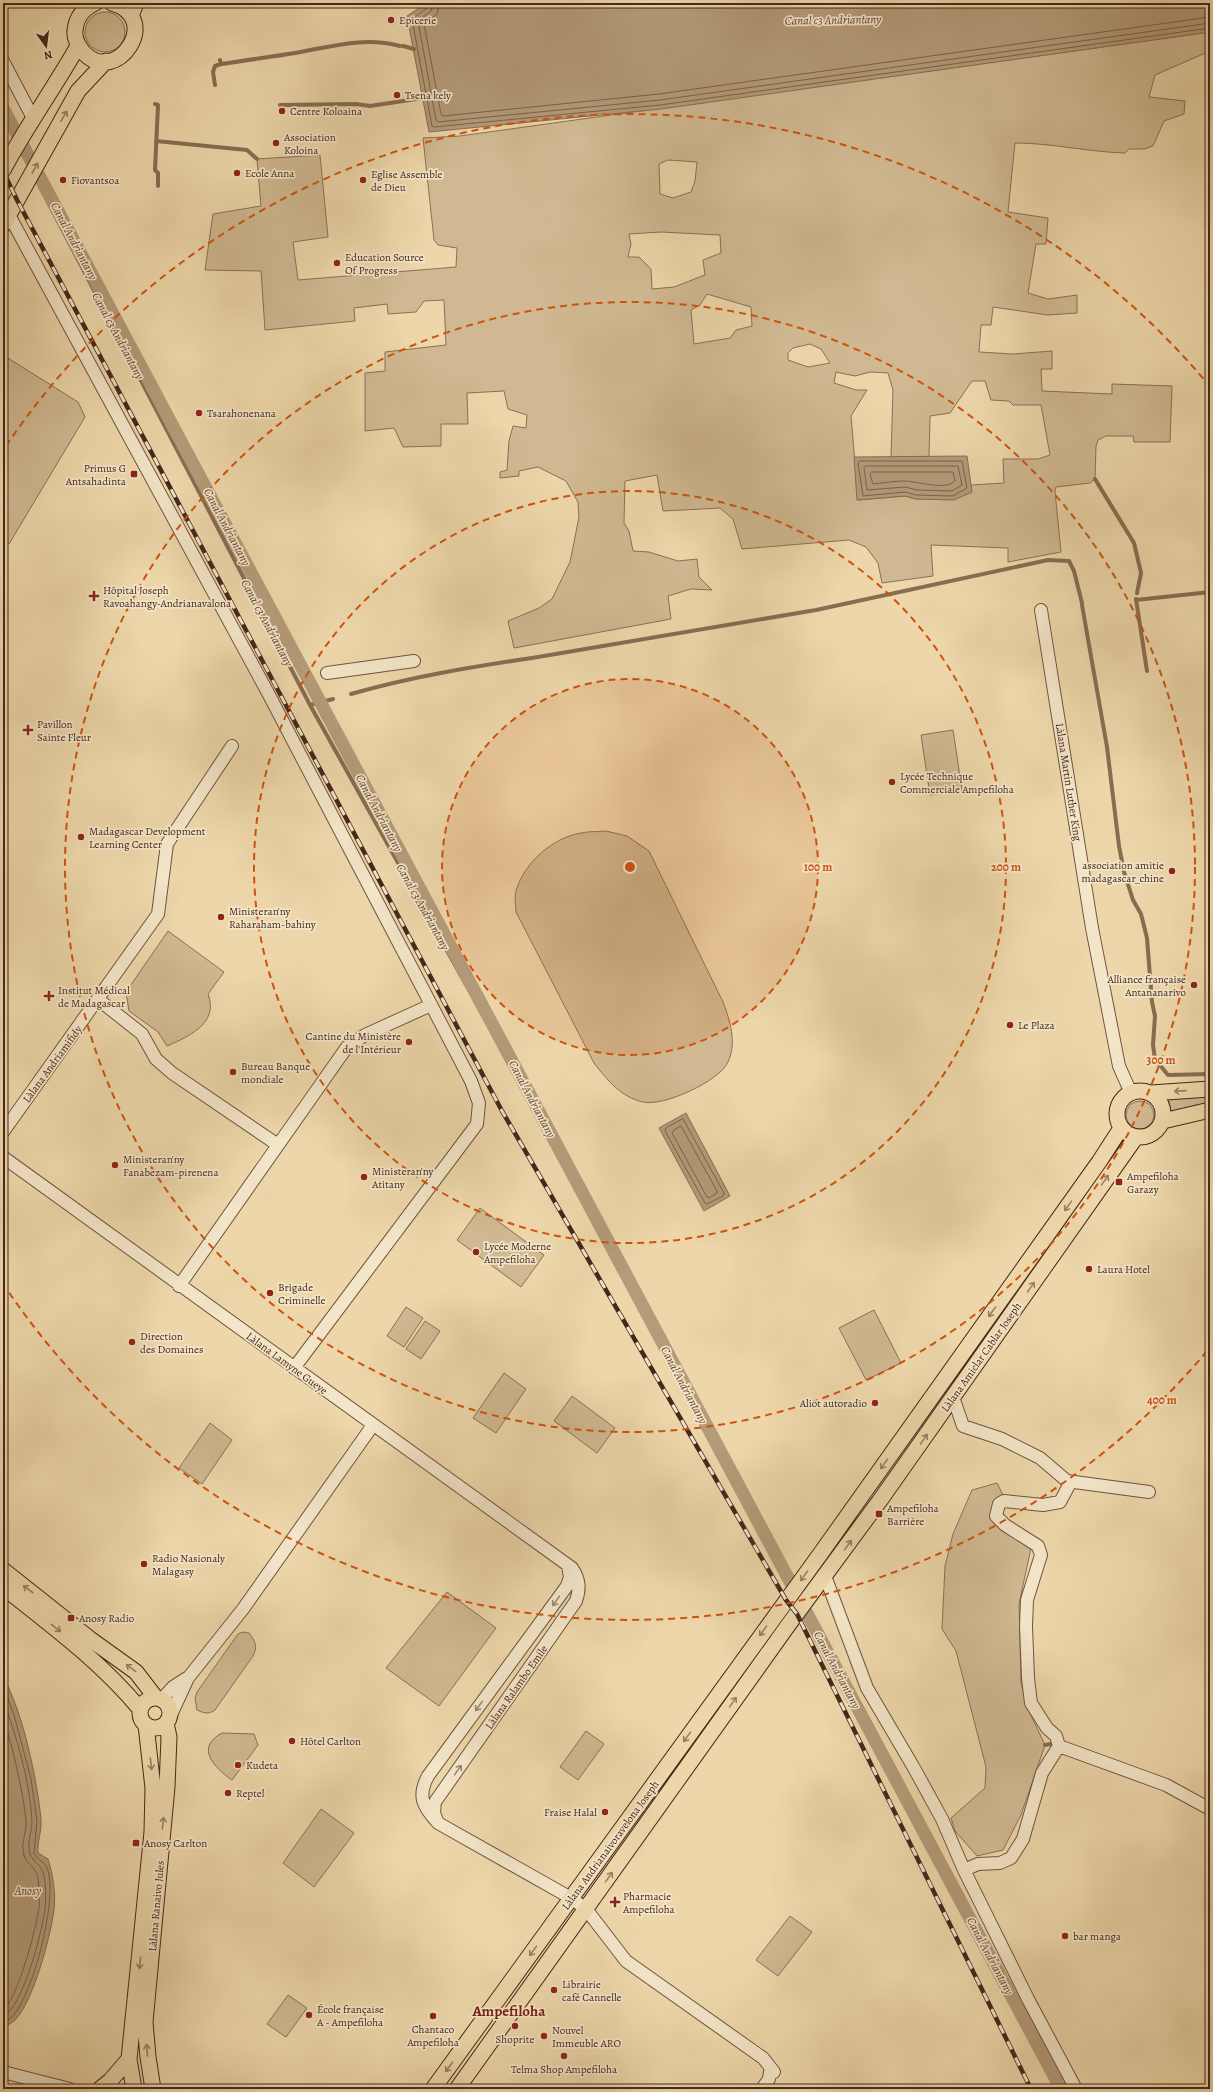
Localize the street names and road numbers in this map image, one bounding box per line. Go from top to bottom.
street label: Làlana Martin Luther King [1052,722,1085,843]
street label: Làlana Andriamifidy [19,1023,86,1106]
street label: Làlana Amiclar Cablar Joseph [938,1299,1025,1415]
street label: Làlana Lamyne Gueye [243,1329,330,1398]
street label: Làlana Ralambo Emile [482,1642,551,1732]
street label: Làlana Andrianaivoravelona Joseph [558,1777,663,1913]
street label: Làlana Ranaivo Jules [145,1860,168,1952]

